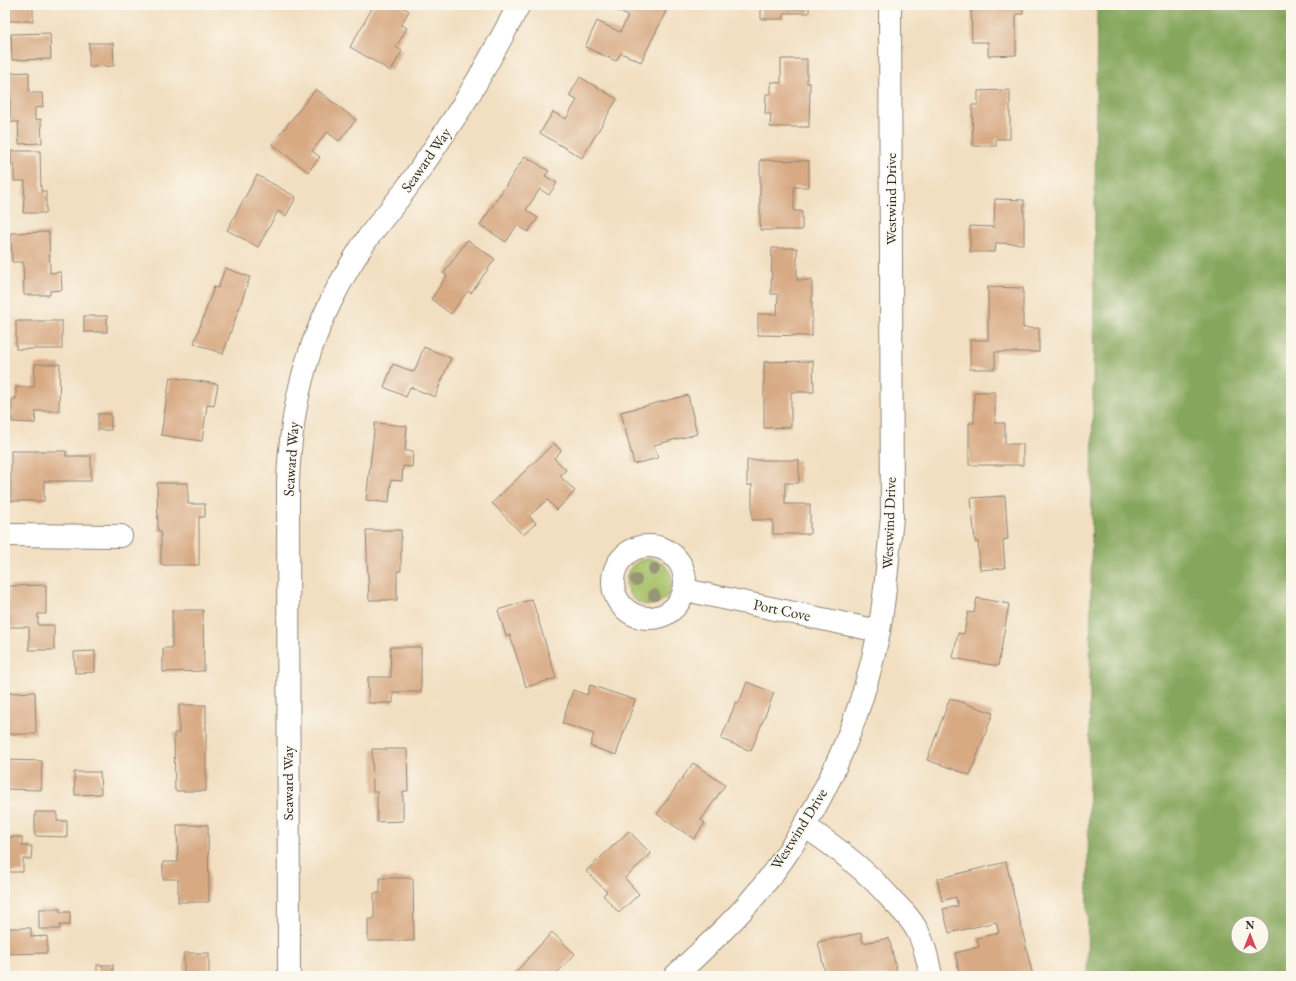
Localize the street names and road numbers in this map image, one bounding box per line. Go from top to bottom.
street label: Seaward Way [396,123,455,196]
street label: Westwind Drive [881,153,900,245]
street label: Seaward Way [278,421,303,497]
street label: Westwind Drive [877,476,900,569]
street label: Port Cove [752,594,812,625]
street label: Seaward Way [278,745,297,820]
street label: Westwind Drive [766,785,831,873]

